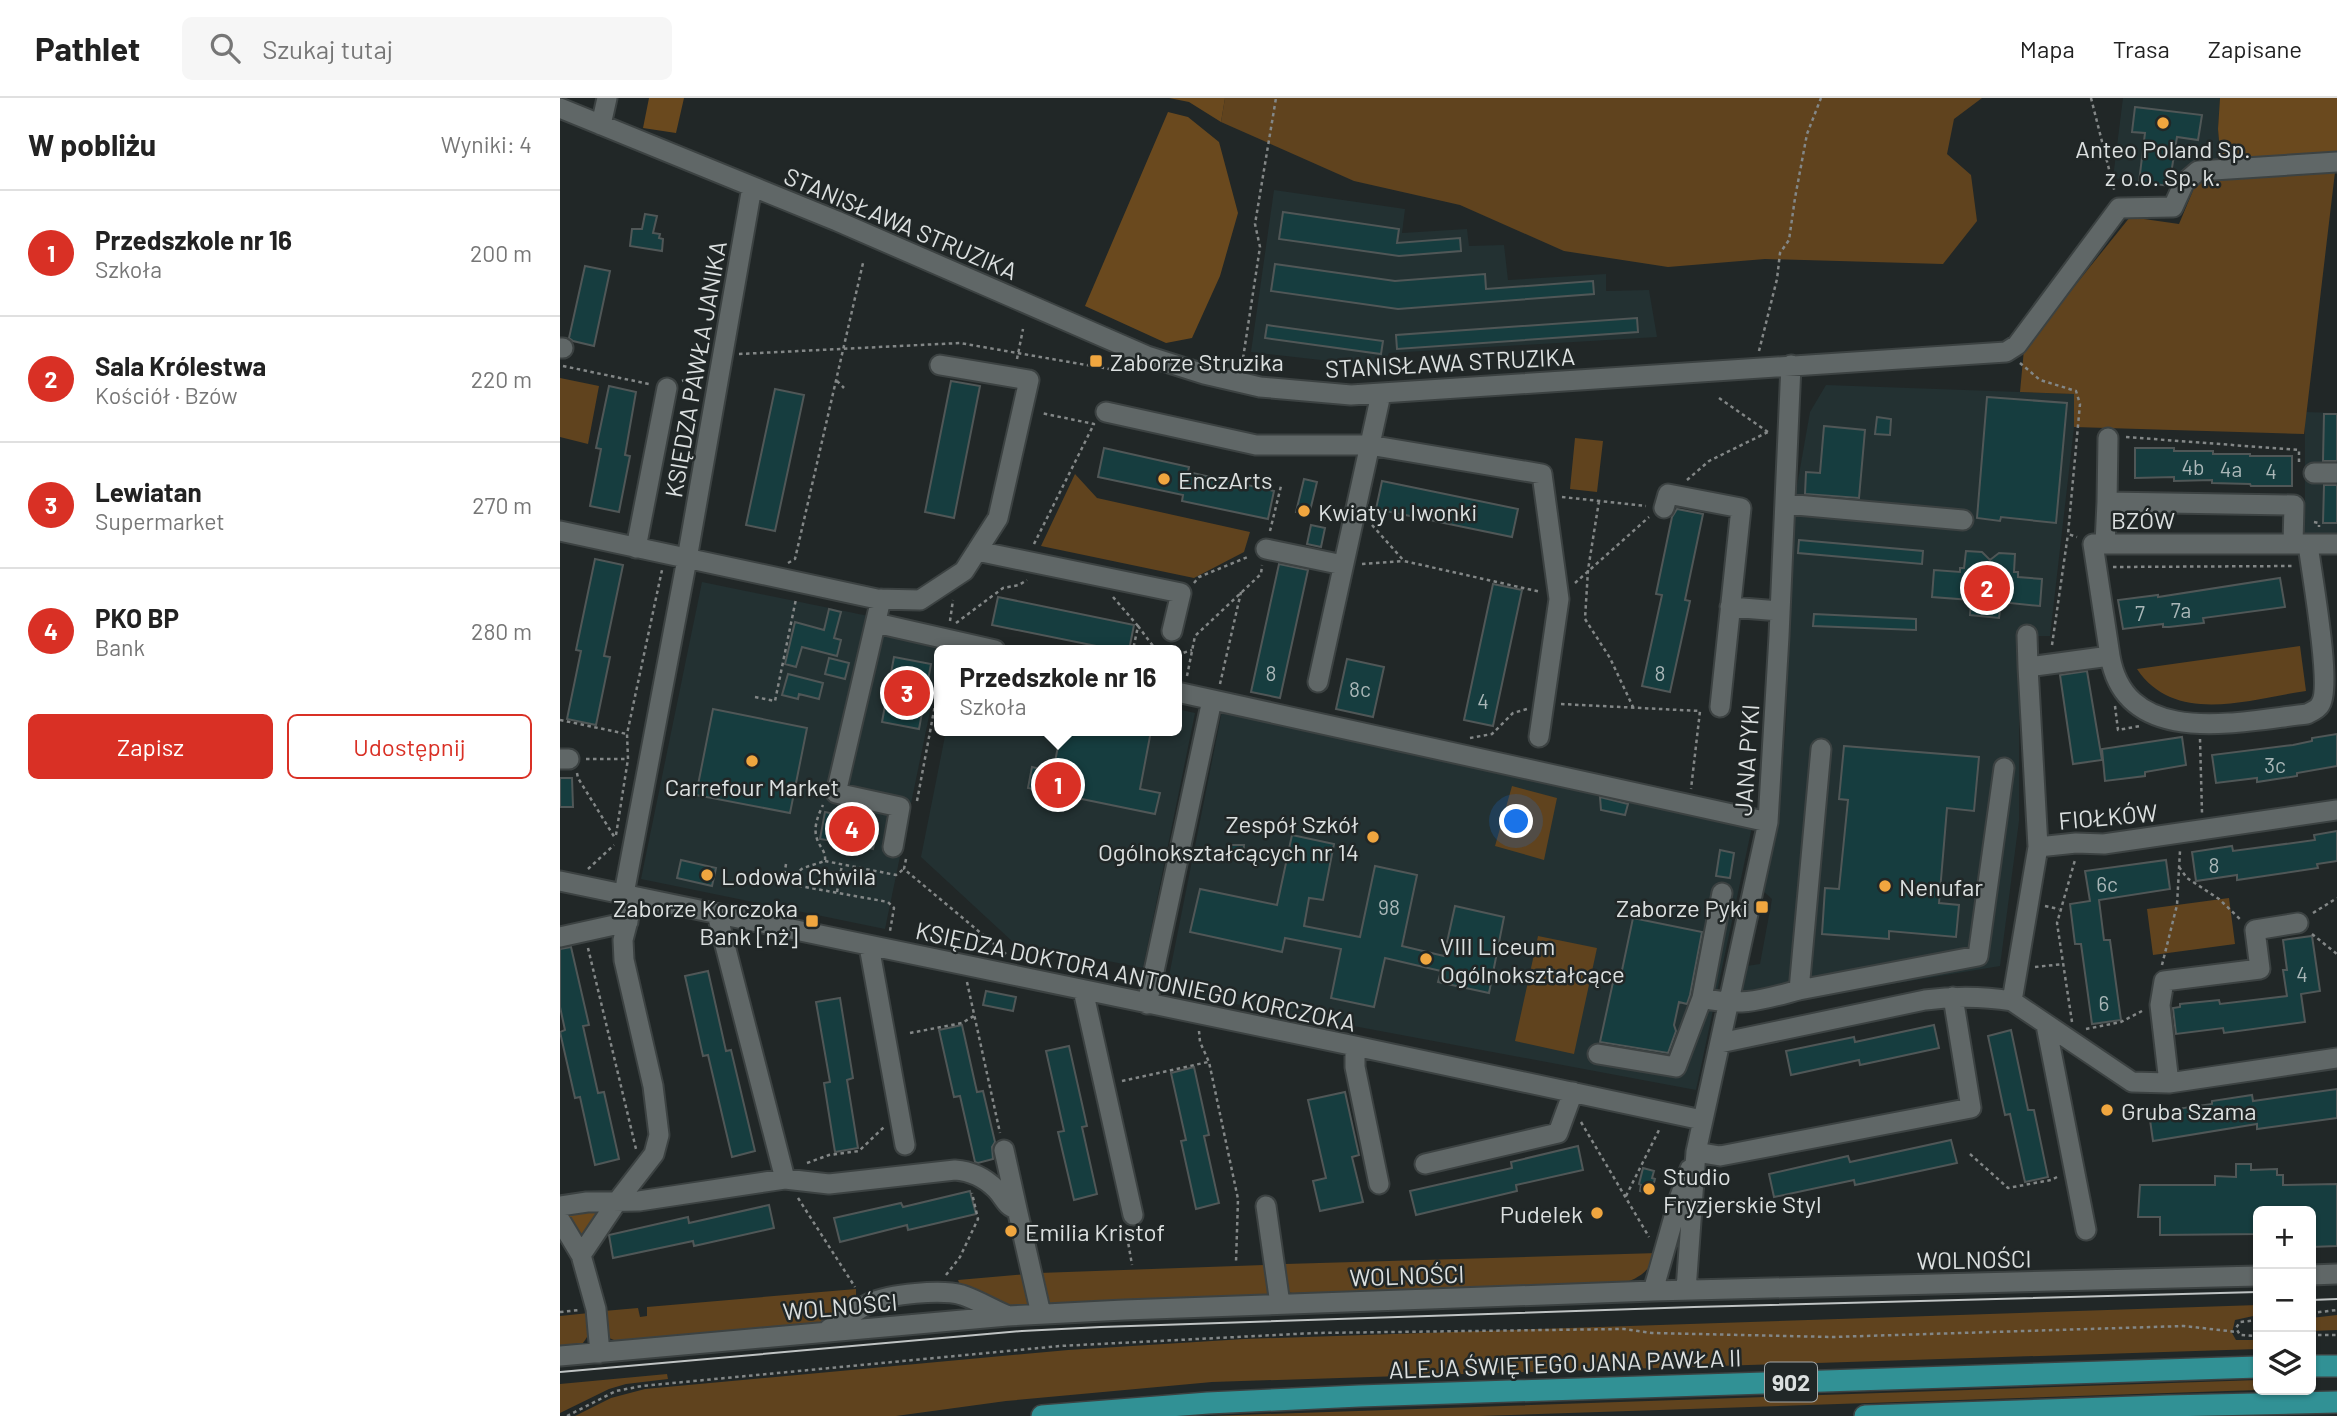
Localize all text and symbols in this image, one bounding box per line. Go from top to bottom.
search box [182,17,672,80]
text: Pathlet [35,28,140,68]
icon: search [206,29,244,67]
text: Szukaj tutaj [262,33,393,64]
text: Mapa [2020,34,2075,63]
text: Trasa [2113,34,2170,63]
text: Zapisane [2208,34,2302,63]
marker: Anteo Poland Sp. z o.o. Sp. k. [2155,115,2171,131]
text: W pobliżu [28,126,156,162]
text: Wyniki: 4 [441,130,532,158]
place label: Anteo Poland Sp. z o.o. Sp. k. [2075,134,2251,191]
street label: STANISŁAWA STRUZIKA [780,161,1022,285]
text: Przedszkole nr 16 [95,224,292,255]
street label: KSIĘDZA PAWŁA JANIKA [658,238,732,500]
text: 1 [47,239,55,267]
text: 200 m [470,239,532,267]
text: Szkoła [95,255,162,283]
street label: STANISŁAWA STRUZIKA [1324,341,1576,383]
place label: Zaborze Struzika [1110,347,1284,376]
text: Sala Królestwa [95,350,266,381]
marker: Zaborze Struzika [1088,353,1104,369]
text: 2 [45,365,57,393]
text: 220 m [471,365,532,393]
text: Kościół · Bzów [95,381,238,409]
house number: 4b [2181,454,2205,479]
house number: 4a [2220,456,2242,481]
house number: 4 [2265,458,2277,483]
place label: EnczArts [1178,465,1272,494]
marker: EnczArts [1156,471,1172,487]
text: Lewiatan [95,476,202,507]
text: 3 [45,491,57,519]
text: 270 m [472,491,532,519]
place label: Kwiaty u Iwonki [1318,497,1477,526]
marker: Kwiaty u Iwonki [1296,503,1312,519]
street label: BZÓW [2111,505,2175,534]
text: Supermarket [95,507,225,535]
pin: 2 [1964,562,2010,614]
house number: 7a [2171,597,2191,622]
house number: 7 [2135,600,2145,625]
text: PKO BP [95,602,179,633]
text: 4 [44,617,58,645]
text: 280 m [471,617,532,645]
text: Bank [95,633,145,661]
popup [934,645,1182,736]
house number: 8 [1266,660,1276,685]
house number: 8 [1655,660,1665,685]
text: Przedszkole nr 16 [960,661,1156,692]
pin: 3 [884,667,930,719]
house number: 8c [1349,676,1371,701]
house number: 4 [1477,688,1489,713]
text: Szkoła [960,692,1026,720]
street label: JANA PYKI [1728,703,1764,817]
button: Zapisz [28,714,273,779]
button: Udostępnij [287,714,532,779]
house number: 3c [2264,752,2286,777]
marker: Carrefour Market [744,753,760,769]
pin: 1 [1035,759,1081,811]
place label: Carrefour Market [665,772,839,801]
street label: FIOŁKÓW [2057,797,2159,835]
pin: 4 [829,803,875,855]
your location [1499,804,1533,838]
place label: Zespół Szkół Ogólnokształcących nr 14 [1098,809,1359,866]
marker: Zespół Szkół Ogólnokształcących nr 14 [1365,829,1381,845]
house number: 8 [2209,852,2219,877]
place label: Lodowa Chwila [721,861,876,890]
marker: Lodowa Chwila [699,867,715,883]
house number: 6c [2096,871,2118,896]
place label: Nenufar [1899,872,1983,901]
marker: Nenufar [1877,878,1893,894]
place label: Zaborze Korczoka Bank [nż] [613,893,798,950]
place label: Zaborze Pyki [1616,893,1748,922]
house number: 98 [1378,894,1400,919]
marker: Zaborze Pyki [1754,899,1770,915]
marker: Zaborze Korczoka Bank [nż] [804,913,820,929]
street label: KSIĘDZA DOKTORA ANTONIEGO KORCZOKA [913,915,1359,1037]
place label: VIII Liceum Ogólnokształcące [1440,931,1625,988]
marker: VIII Liceum Ogólnokształcące [1418,951,1434,967]
house number: 4 [2296,961,2308,986]
house number: 6 [2099,990,2109,1015]
place label: Gruba Szama [2121,1096,2257,1125]
marker: Gruba Szama [2099,1102,2115,1118]
place label: Studio Fryzjerskie Styl [1663,1161,1821,1218]
marker: Studio Fryzjerskie Styl [1641,1181,1657,1197]
place label: Pudelek [1500,1199,1583,1228]
marker: Pudelek [1589,1205,1605,1221]
map controls [2253,1206,2316,1395]
button: + [2253,1206,2316,1269]
place label: Emilia Kristof [1025,1217,1165,1246]
marker: Emilia Kristof [1003,1223,1019,1239]
street label: WOLNOŚCI [1916,1243,2032,1275]
street label: WOLNOŚCI [1349,1259,1465,1291]
button: − [2253,1269,2316,1332]
street label: WOLNOŚCI [781,1287,899,1325]
button: layers [2253,1332,2316,1395]
street label: ALEJA ŚWIĘTEGO JANA PAWŁA II [1388,1342,1742,1384]
road number: 902 [1765,1362,1817,1401]

